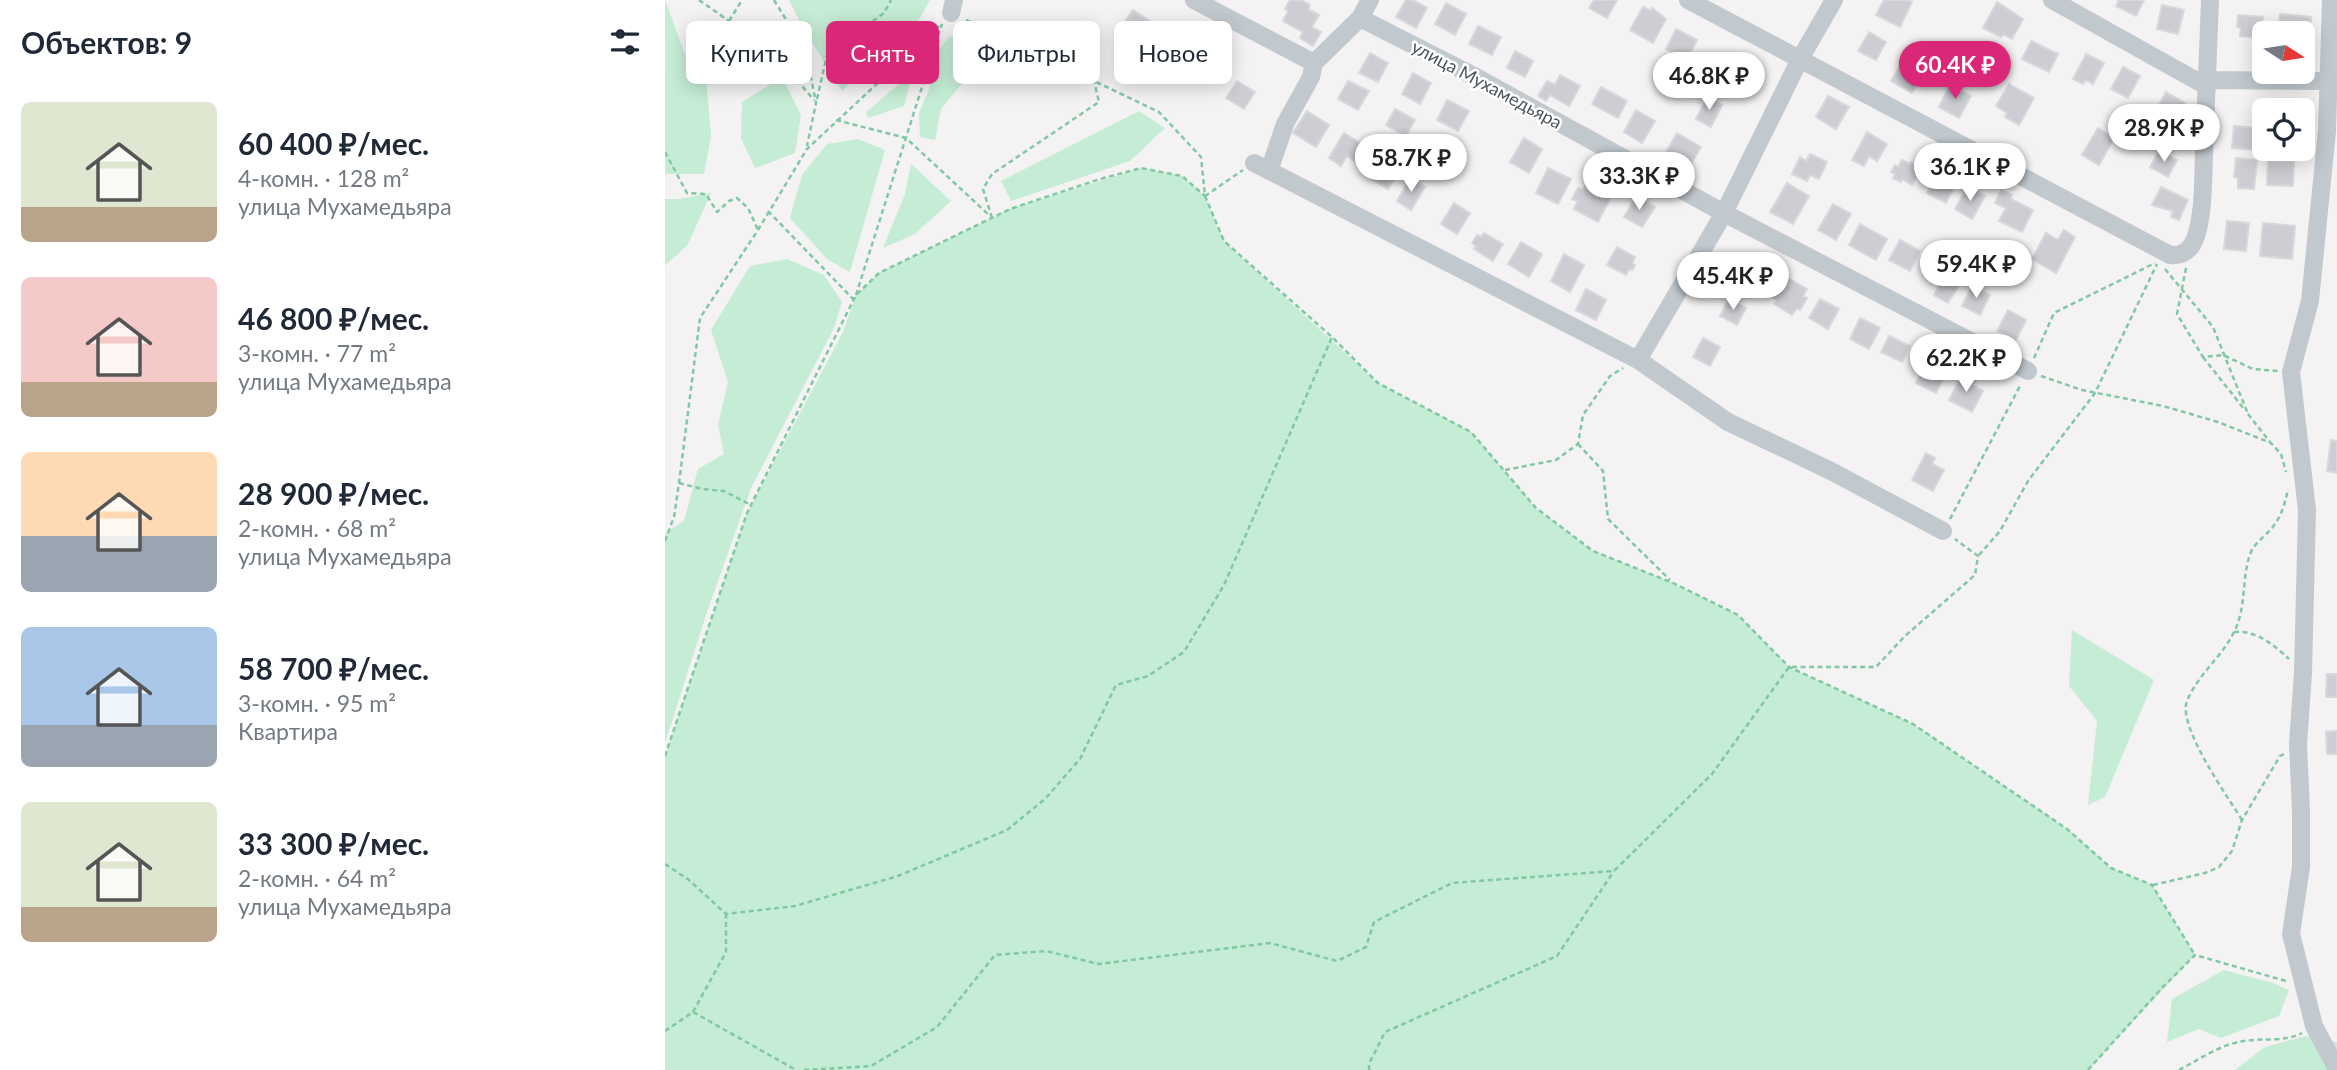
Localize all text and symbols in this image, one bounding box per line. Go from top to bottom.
chip: Купить [686,21,812,84]
chip: Снять [826,21,939,84]
chip: Фильтры [953,21,1100,84]
chip: Новое [1114,21,1232,84]
north arrow [2252,21,2315,84]
map controls [2252,21,2315,161]
icon: filters [606,23,644,61]
text: Объектов: 9 [21,24,192,60]
street label: улица Мухамедьяра [1408,35,1566,133]
pin: 60.4K ₽ [1890,42,2020,101]
text: 60.4K ₽ [1915,50,1995,78]
pin: 46.8K ₽ [1644,52,1774,112]
text: 46.8K ₽ [1669,61,1749,89]
button: locate [2252,98,2315,161]
pin: 28.9K ₽ [2099,104,2229,164]
text: 28.9K ₽ [2124,113,2204,141]
text: 60 400 ₽/мес. [238,125,429,161]
icon: home [77,130,161,214]
pin: 58.7K ₽ [1346,134,1476,194]
text: 58.7K ₽ [1371,143,1451,171]
pin: 36.1K ₽ [1905,144,2035,203]
pin: 33.3K ₽ [1574,152,1704,212]
text: 36.1K ₽ [1930,152,2010,180]
text: 33.3K ₽ [1599,161,1679,189]
text: 4-комн. · 128 m² [238,164,409,192]
text: улица Мухамедьяра [238,192,452,220]
pin: 59.4K ₽ [1911,240,2041,300]
text: 59.4K ₽ [1936,249,2016,277]
pin: 45.4K ₽ [1668,252,1798,312]
text: 45.4K ₽ [1693,261,1773,289]
text: 46 800 ₽/мес. [238,300,429,336]
icon: home [77,305,161,389]
pin: 62.2K ₽ [1901,334,2031,394]
text: 3-комн. · 77 m² [238,339,396,367]
text: 62.2K ₽ [1926,343,2006,371]
text: улица Мухамедьяра [238,367,452,395]
text: 28 900 ₽/мес. [238,475,429,511]
icon: home [77,480,161,564]
text: 2-комн. · 68 m² [238,514,396,542]
text: улица Мухамедьяра [238,542,452,570]
text: 58 700 ₽/мес. [238,650,429,686]
icon: home [77,655,161,739]
text: 3-комн. · 95 m² [238,689,396,717]
text: Квартира [238,717,338,745]
text: 33 300 ₽/мес. [238,825,429,861]
icon: home [77,830,161,914]
text: 2-комн. · 64 m² [238,864,396,892]
text: улица Мухамедьяра [238,892,452,920]

